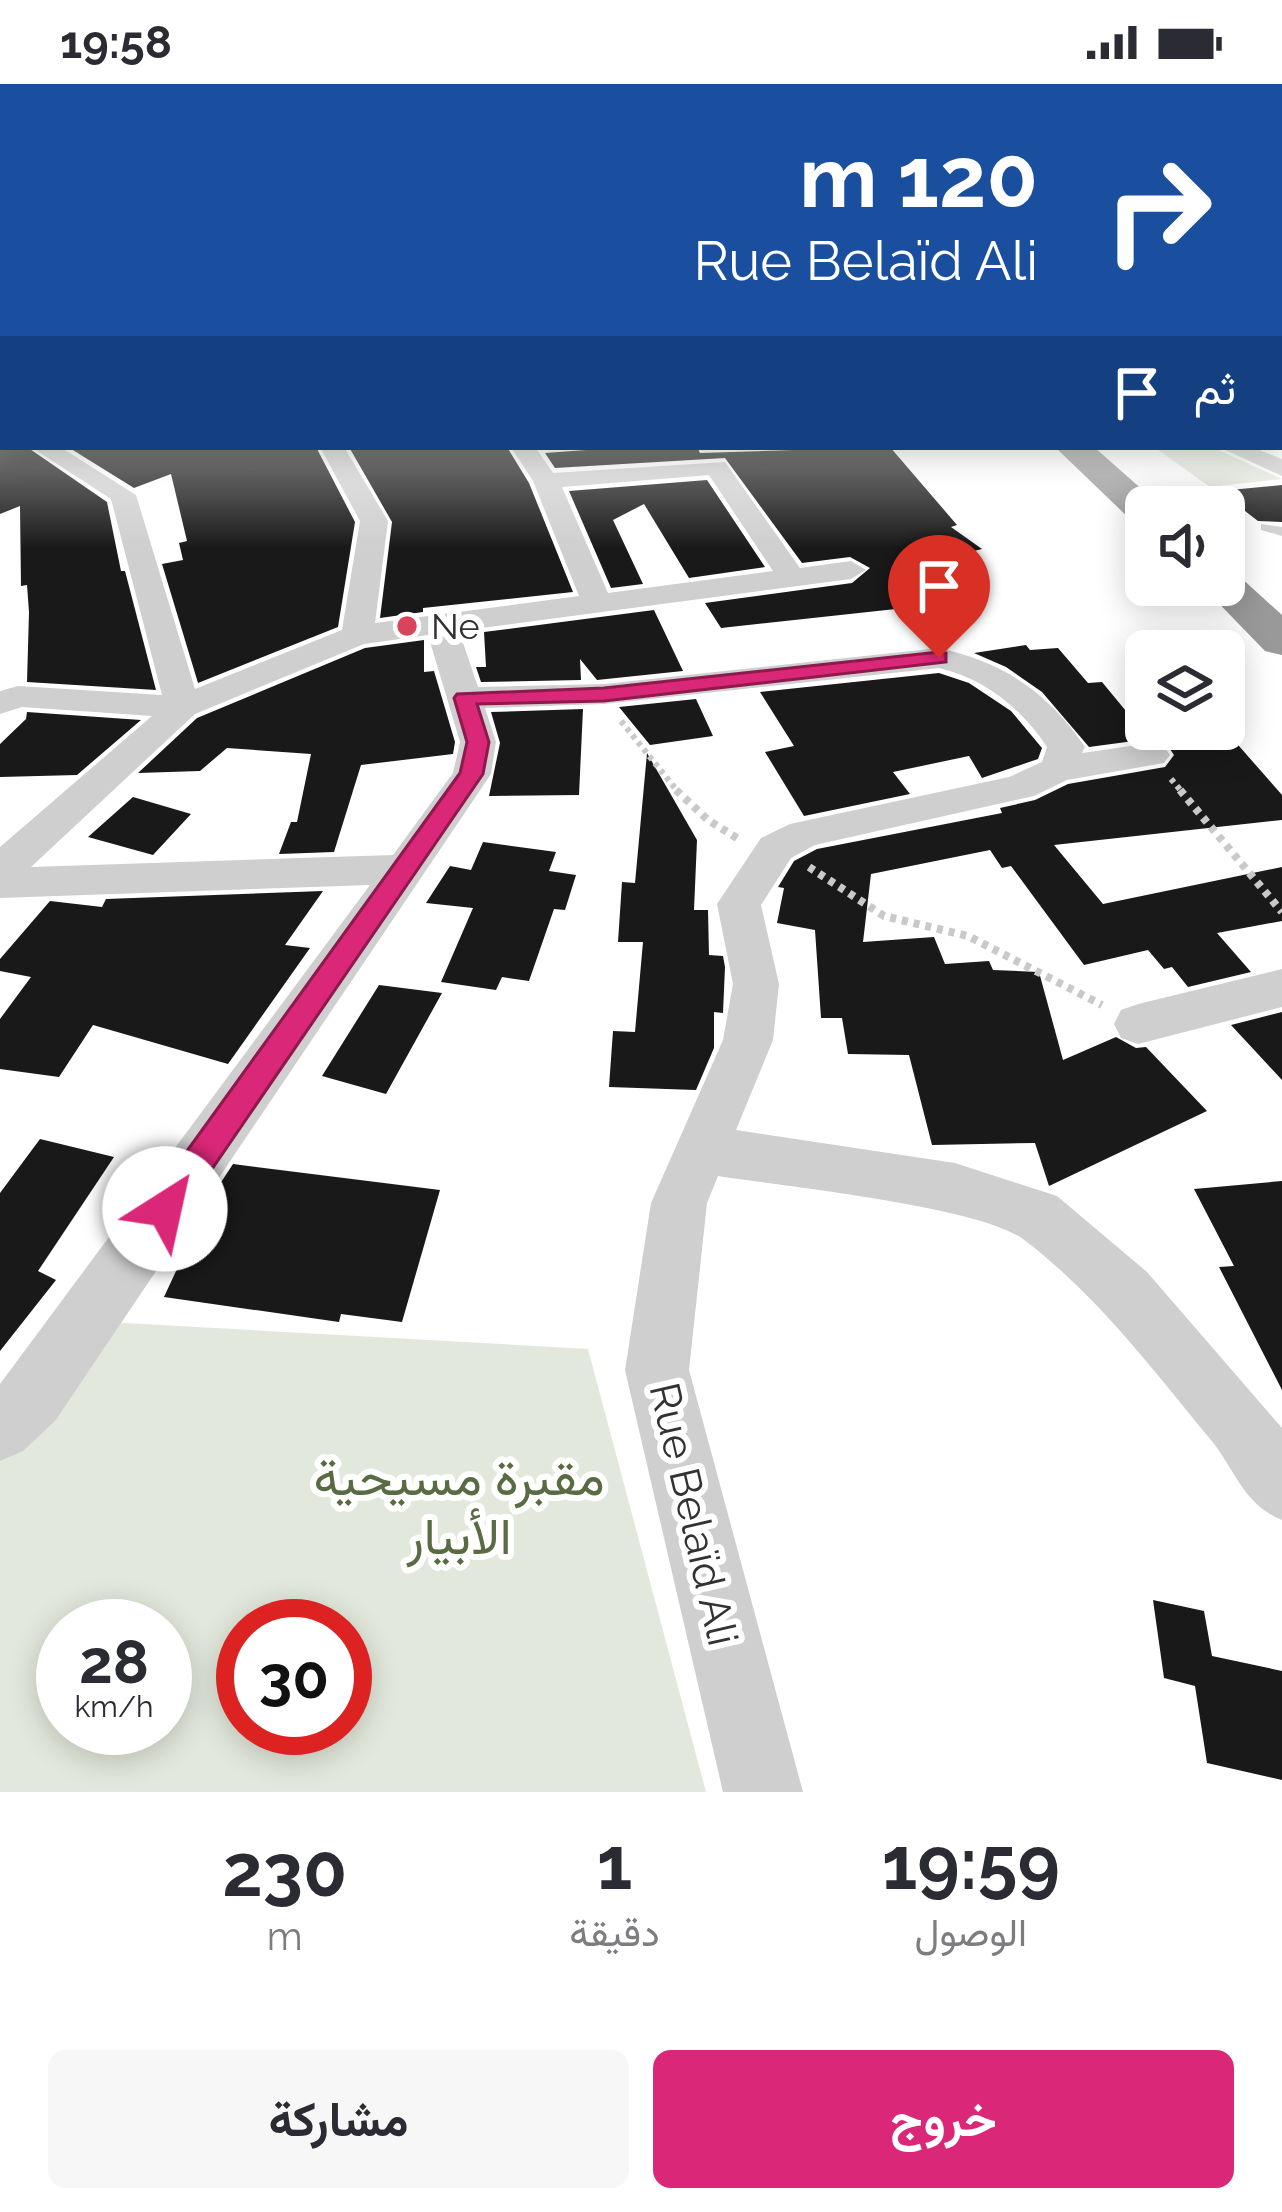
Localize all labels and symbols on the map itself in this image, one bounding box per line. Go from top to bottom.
pin [888,535,990,658]
place label: Ne [431,605,480,647]
marker: Ne [394,613,420,639]
position arrow [102,1146,228,1272]
street label: Rue Belaïd Ali [639,1378,748,1650]
park label: مقبرة مسيحية الأبيار [313,1447,605,1568]
speed limit sign: 30 [216,1599,372,1755]

